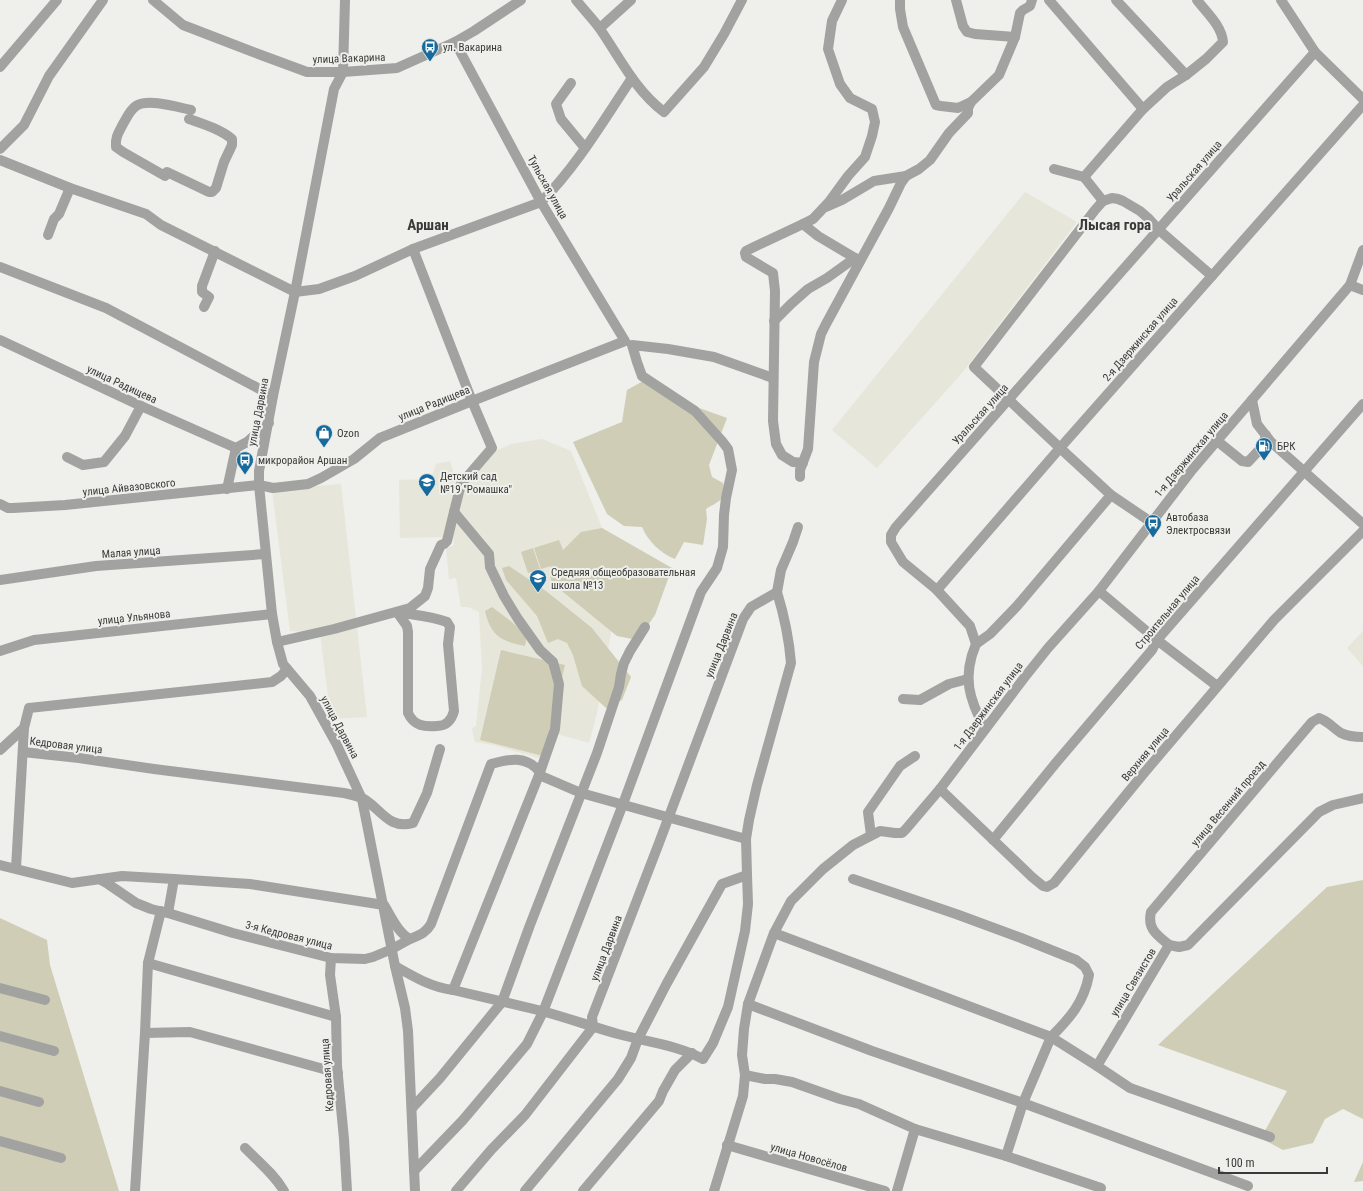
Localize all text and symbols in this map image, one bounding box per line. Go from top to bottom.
bus stop icon: ул. Вакарина [420,37,440,62]
place label: ул. Вакарина [443,41,502,54]
street label: улица Вакарина [312,51,386,66]
street label: Уральская улица [1164,138,1225,205]
street label: Тульская улица [525,153,570,221]
district label: Аршан [407,216,449,234]
district label: Лысая гора [1079,216,1151,234]
street label: 2-я Дзержинская улица [1100,295,1180,384]
street label: улица Радищева [85,363,159,406]
street label: улица Дарвина [246,377,271,447]
street label: Уральская улица [950,381,1011,447]
street label: улица Радищева [397,383,472,424]
street label: 1-я Дзержинская улица [1152,409,1231,500]
shop icon: Ozon [314,423,334,448]
place label: Ozon [337,427,359,440]
fuel station icon: БРК [1254,436,1274,461]
place label: БРК [1277,440,1296,453]
bus stop icon: микрорайон Аршан [235,450,255,475]
place label: микрорайон Аршан [258,454,347,467]
place label: Детский сад №19 "Ромашка" [440,470,512,496]
school or university icon: Детский сад №19 "Ромашка" [417,472,437,497]
street label: улица Айвазовского [82,476,177,499]
place label: Автобаза Электросвязи [1166,511,1231,537]
bus stop icon: Автобаза Электросвязи [1143,513,1163,538]
street label: Малая улица [101,544,161,561]
place label: Средняя общеобразовательная школа №13 [551,566,695,592]
school or university icon: Средняя общеобразовательная школа №13 [528,568,548,593]
street label: Строительная улица [1132,572,1202,652]
street label: улица Ульянова [97,607,171,628]
street label: улица Дарвина [702,611,740,680]
street label: 1-я Дзержинская улица [951,660,1026,753]
street label: улица Дарвина [318,694,362,761]
street label: Верхняя улица [1119,725,1172,784]
street label: Кедровая улица [29,735,103,756]
street label: улица Весенний проезд [1189,758,1268,849]
street label: улица Дарвина [588,914,625,983]
street label: 3-я Кедровая улица [244,918,334,953]
street label: улица Связистов [1108,946,1159,1019]
street label: Кедровая улица [318,1038,337,1112]
street label: улица Новосёлов [769,1140,849,1175]
scale bar [1219,1149,1327,1175]
text: 100 m [1225,1156,1255,1170]

